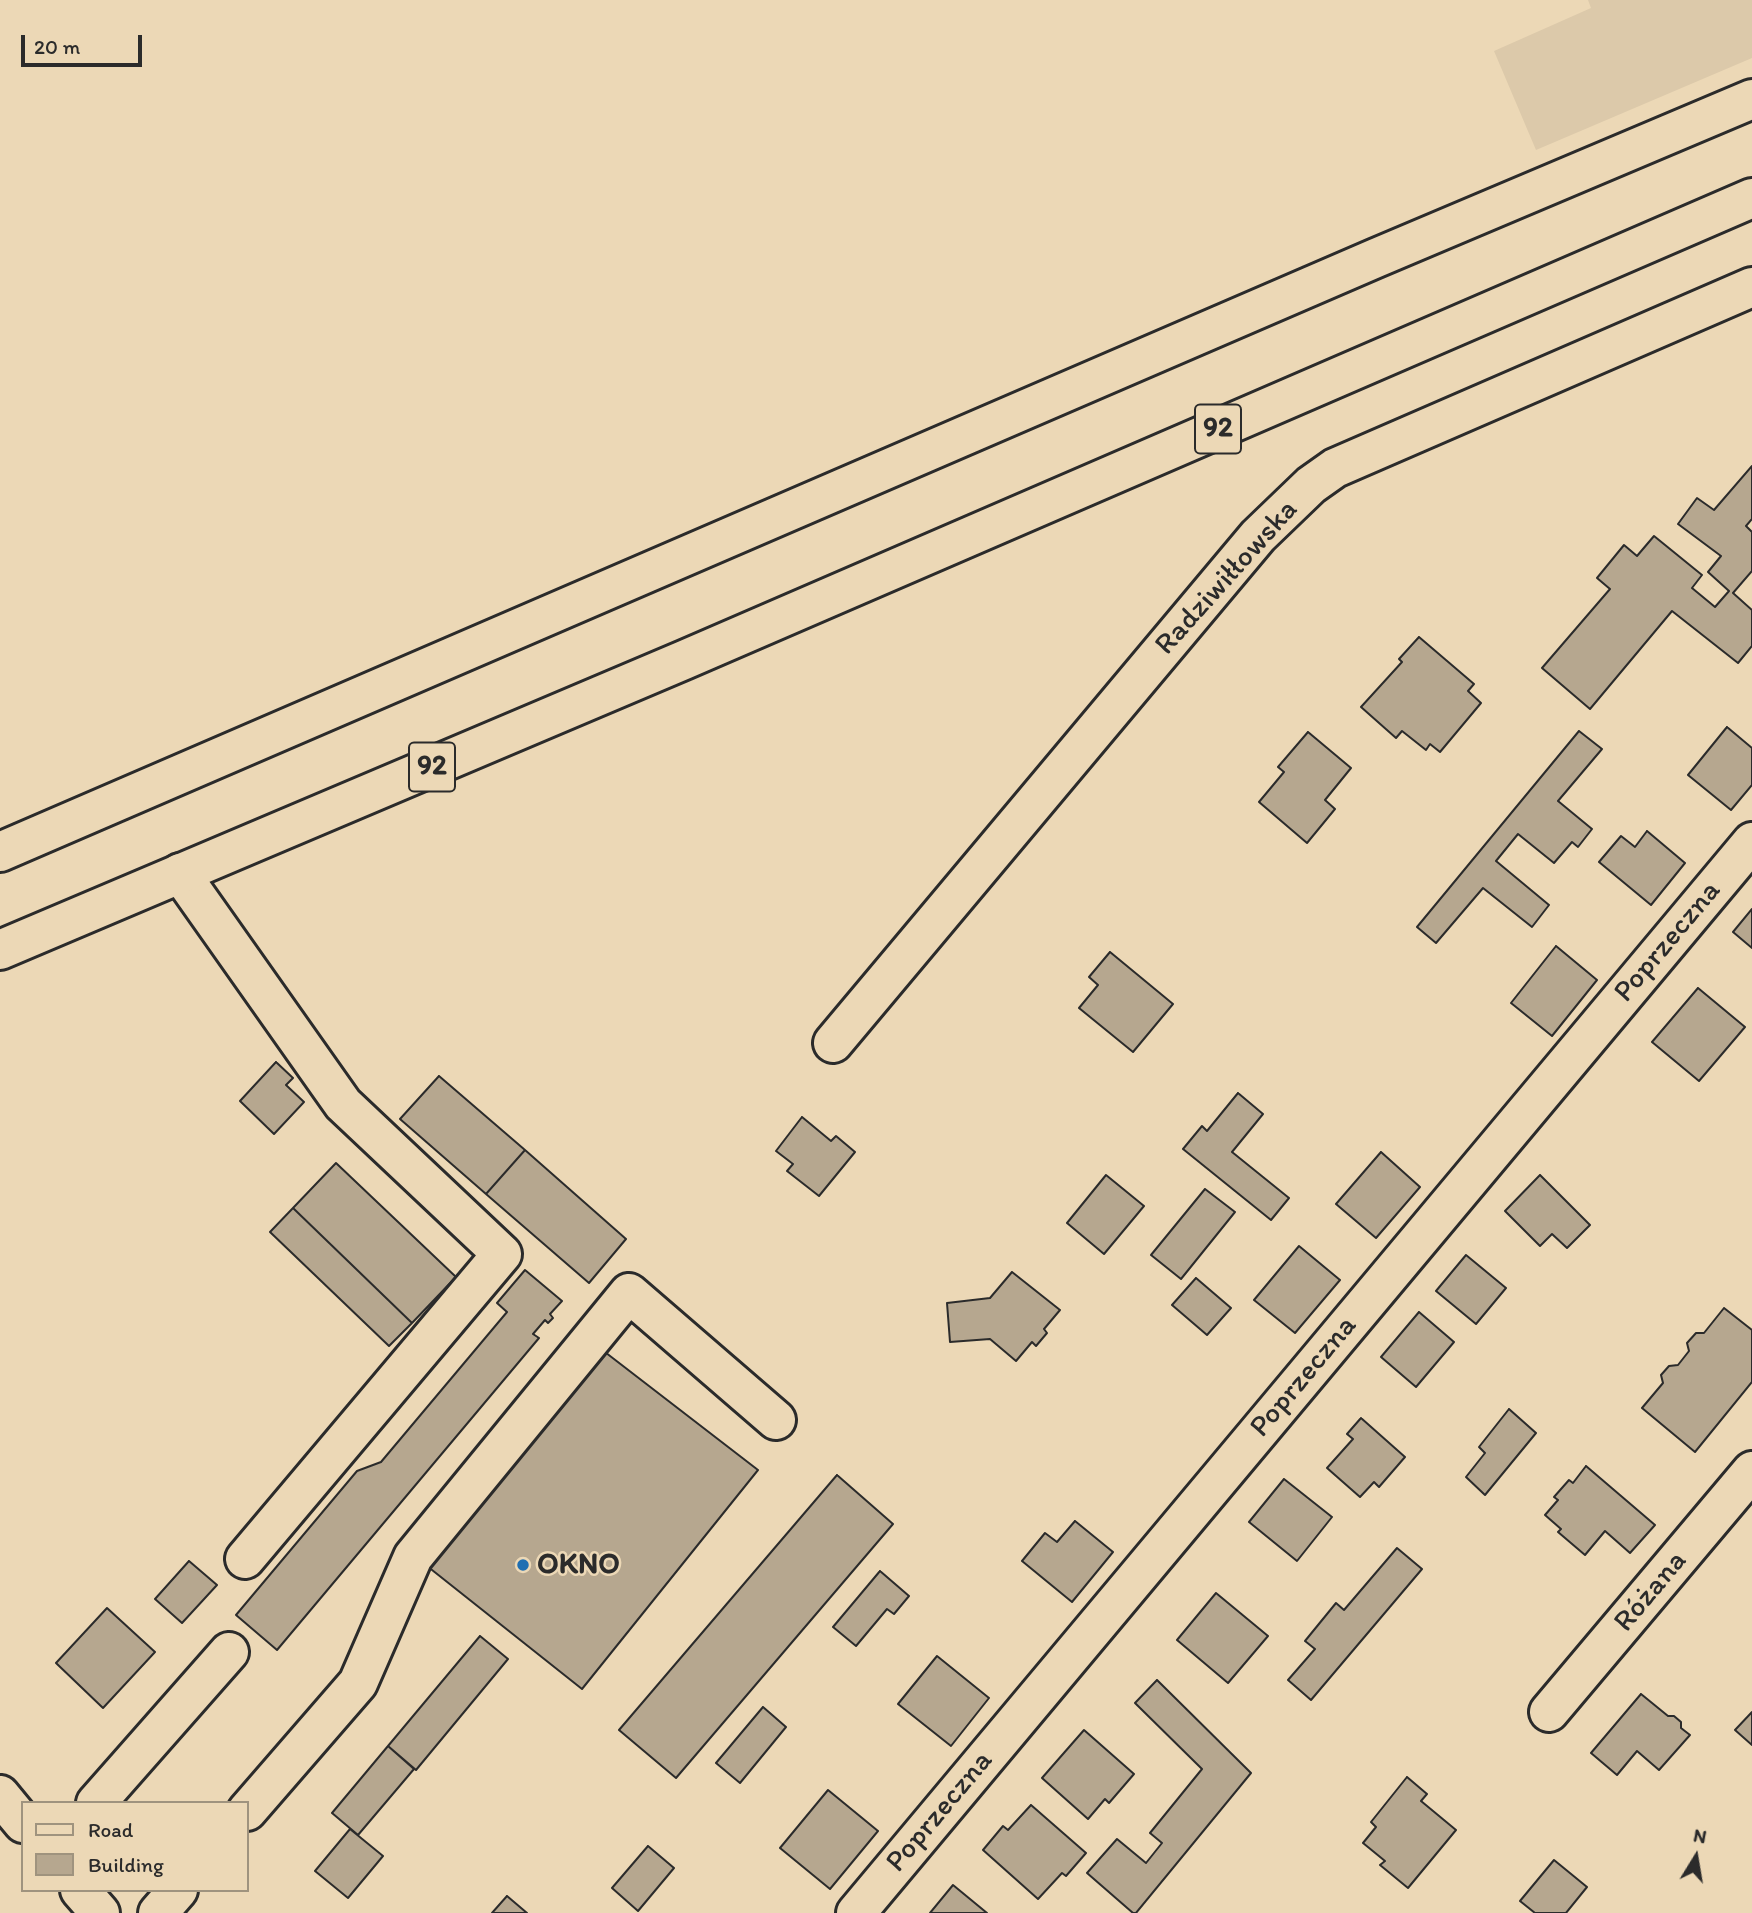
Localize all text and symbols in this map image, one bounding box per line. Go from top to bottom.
scale bar [24,21,145,65]
text: 20 m [34,34,80,59]
road number: 92 [1195,404,1241,453]
street label: Radziwiłłowska [1148,493,1306,663]
road number: 92 [409,742,455,792]
street label: Poprzeczna [1607,874,1729,1010]
street label: Poprzeczna [1243,1309,1365,1445]
street label: Różana [1607,1544,1695,1640]
place label: OKNO [537,1547,620,1583]
marker: OKNO [515,1557,531,1573]
street label: Poprzeczna [879,1744,1001,1880]
legend [21,1801,248,1892]
text: Road [88,1817,133,1842]
north arrow [1661,1822,1731,1892]
text: N [1692,1823,1709,1848]
text: Building [88,1852,164,1877]

